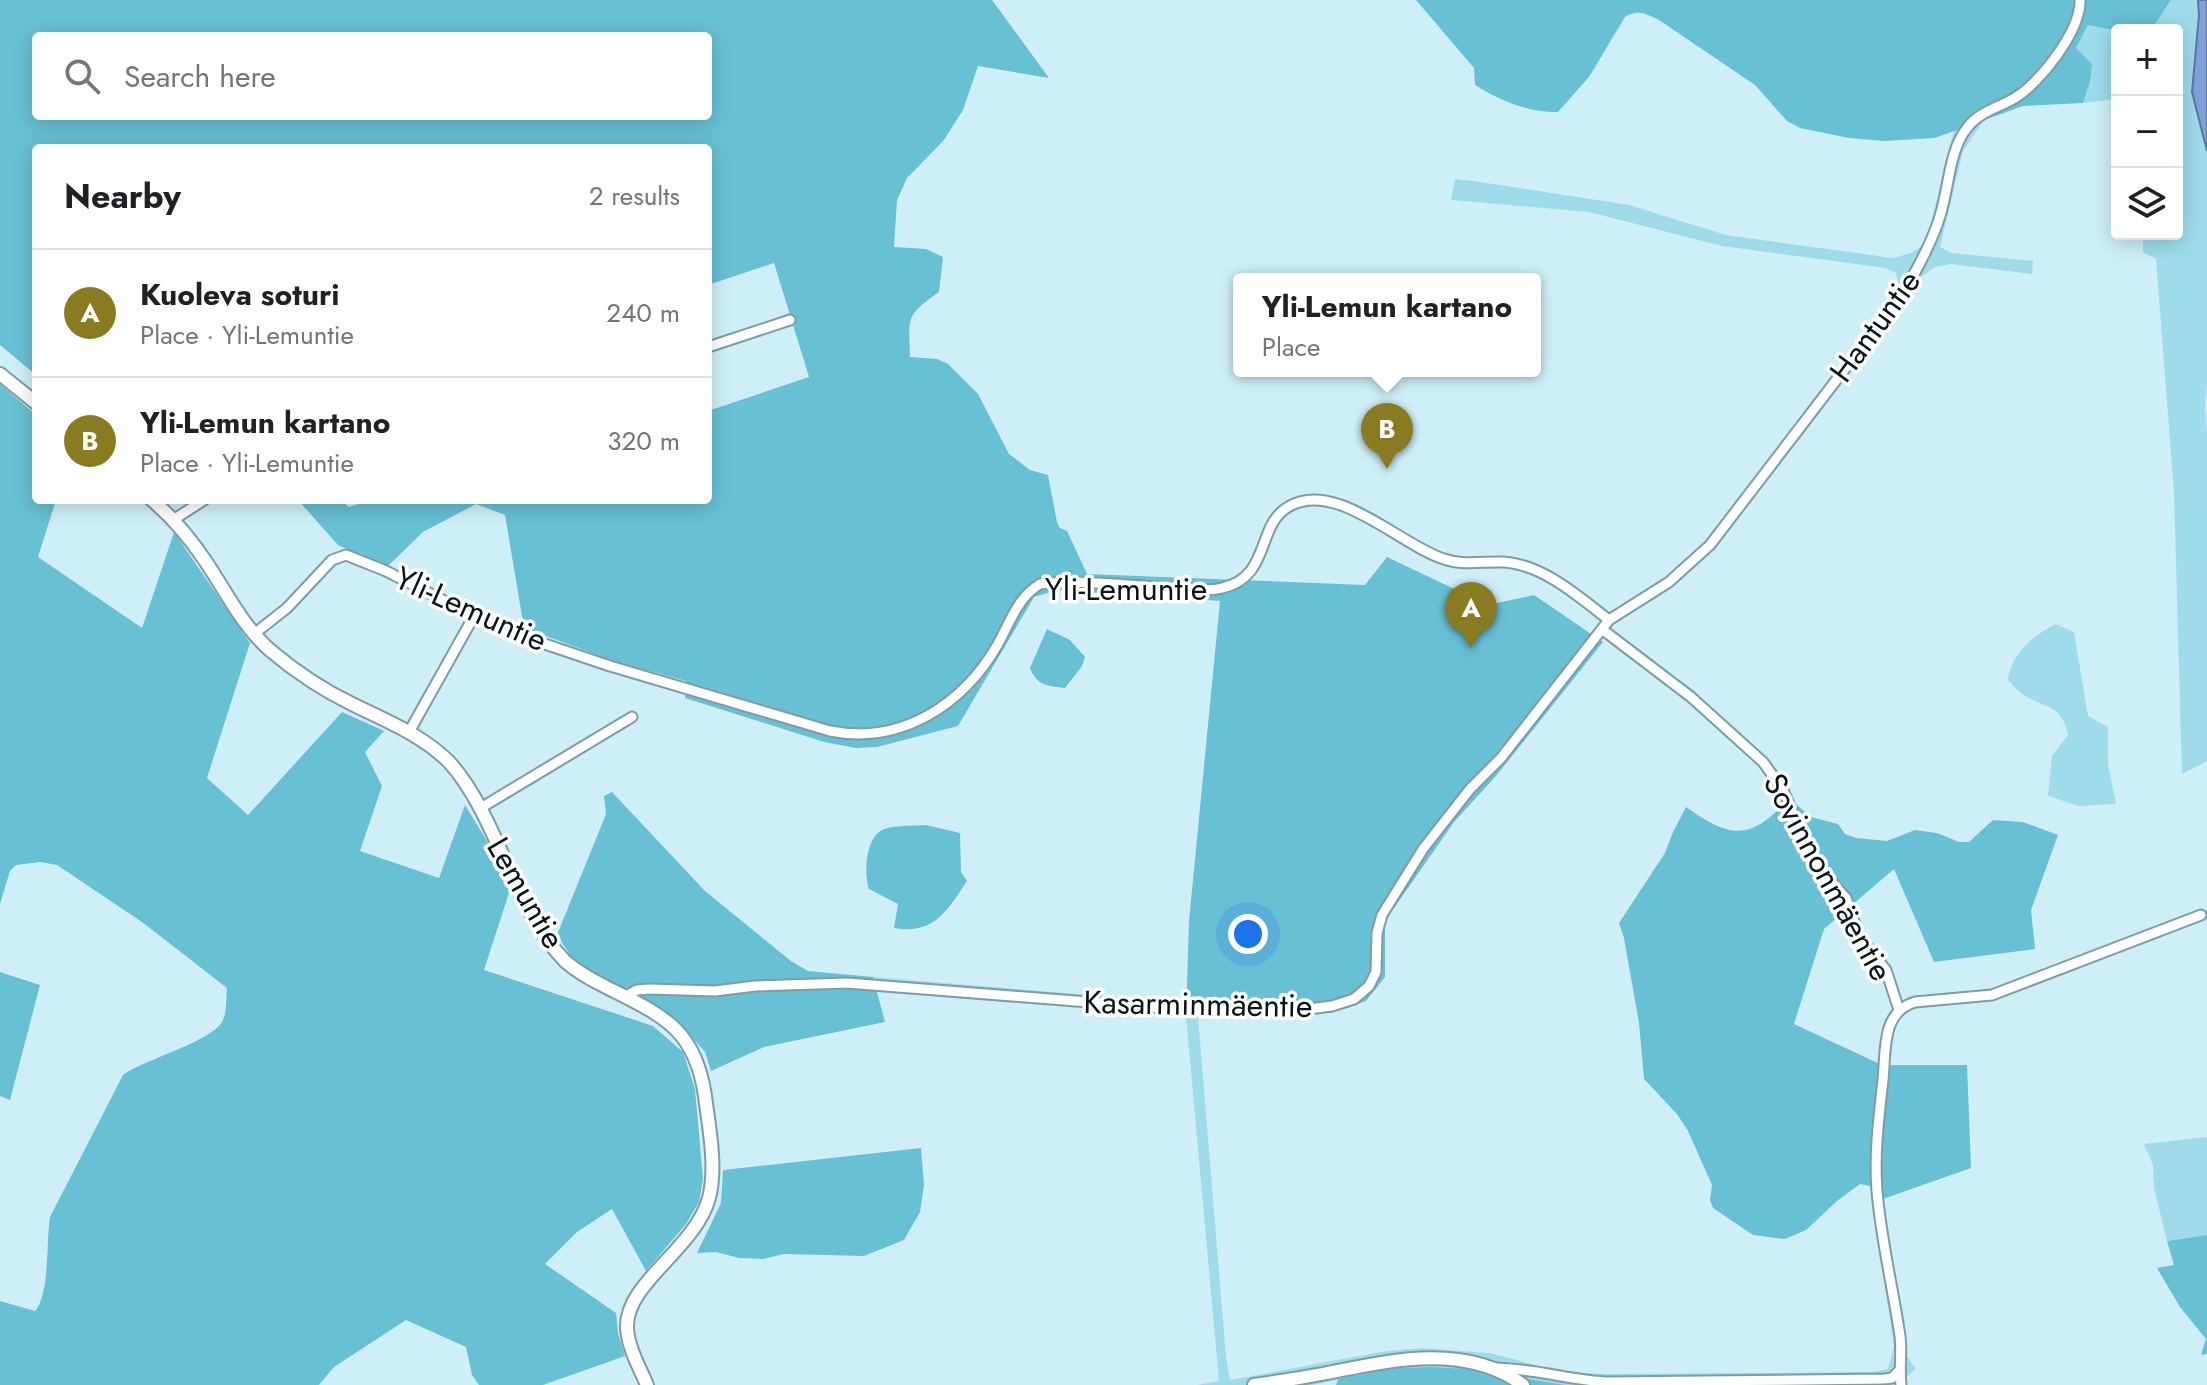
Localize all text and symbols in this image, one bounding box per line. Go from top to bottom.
map controls [2111,24,2183,240]
button: + [2111,24,2183,96]
search box [32,32,712,120]
icon: search [60,54,104,98]
text: Search here [124,55,276,98]
button: − [2111,96,2183,168]
button: layers [2111,168,2183,240]
text: Nearby [64,172,181,221]
text: 2 results [589,177,680,215]
street label: Hantuntie [1819,260,1931,392]
text: Kuoleva soturi [140,273,340,316]
popup [1233,273,1541,377]
text: Yli-Lemun kartano [1262,285,1512,328]
text: A [80,294,100,332]
text: 240 m [606,294,680,332]
text: Place · Yli-Lemuntie [140,316,354,354]
text: Place [1262,328,1320,366]
text: Yli-Lemun kartano [140,401,390,444]
pin: B [1361,403,1413,469]
text: B [81,422,99,460]
text: 320 m [607,422,680,460]
text: Place · Yli-Lemuntie [140,444,354,482]
street label: Yli-Lemuntie [388,555,554,663]
street label: Yli-Lemuntie [1045,566,1207,612]
pin: A [1445,582,1497,648]
street label: Sovinnonmäentie [1752,765,1904,989]
street label: Lemuntie [476,829,576,957]
your location [1228,914,1268,954]
street label: Kasarminmäentie [1083,979,1313,1029]

